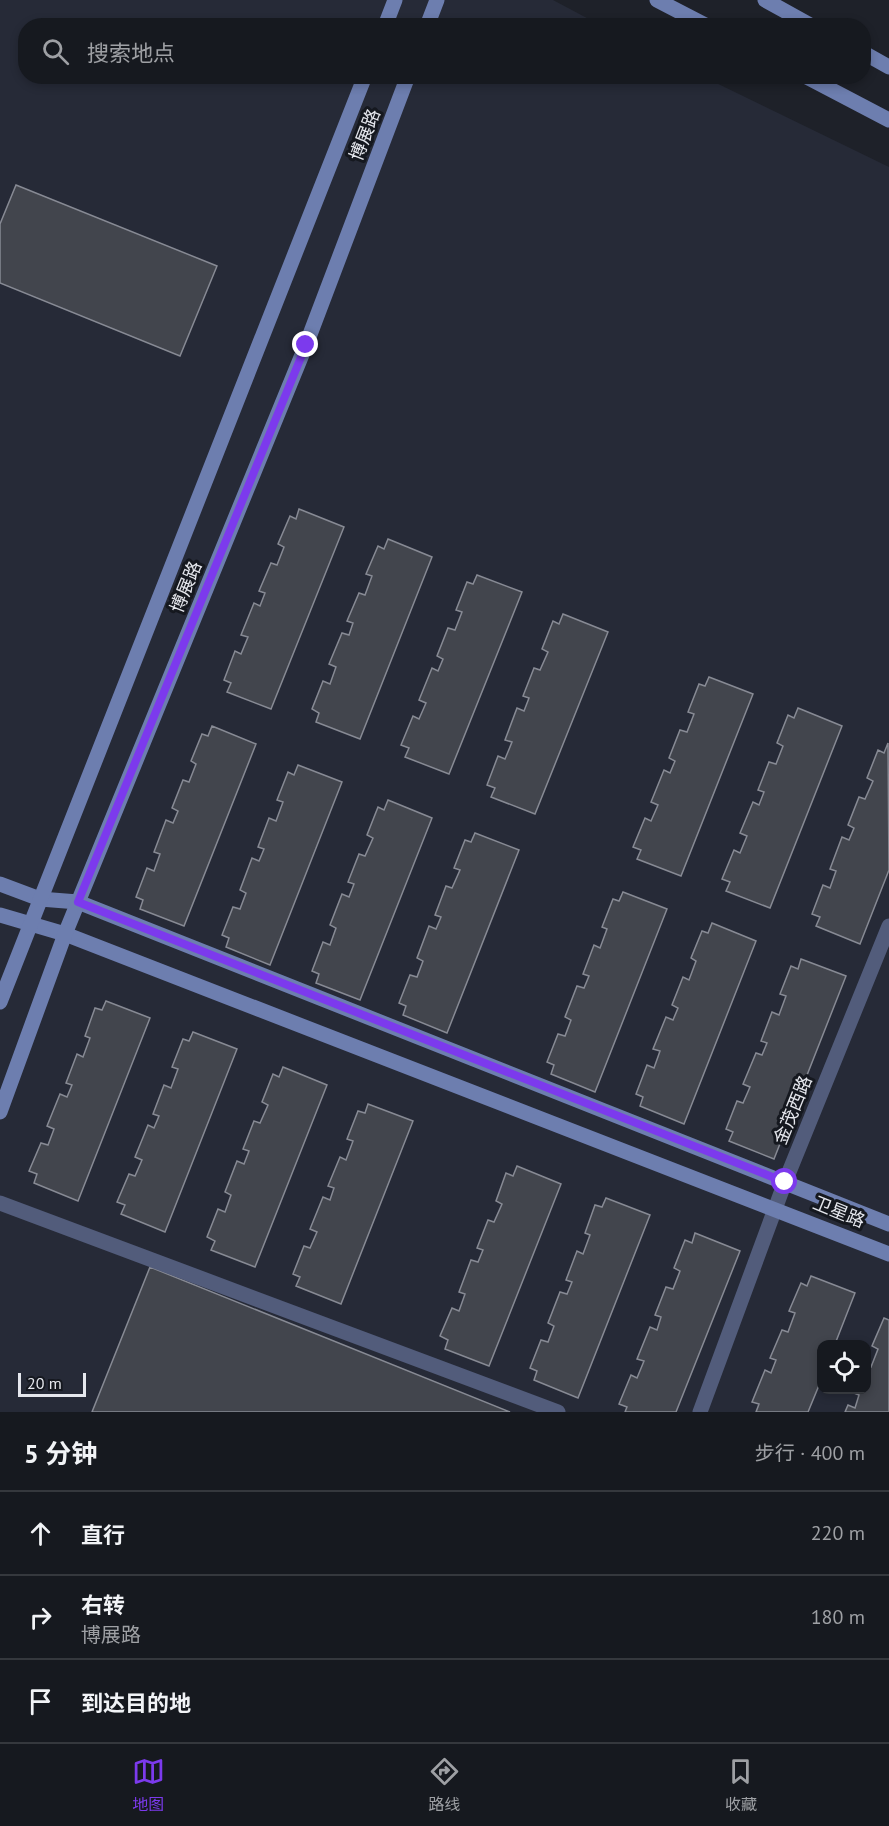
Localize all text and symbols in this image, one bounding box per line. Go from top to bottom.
search box [18,18,871,84]
icon: search [39,35,72,68]
text: 搜索地点 [87,39,175,67]
street label: 博展路 [344,105,385,164]
route end [292,331,318,357]
street label: 博展路 [165,557,206,616]
street label: 金茂西路 [768,1072,817,1147]
route start [771,1168,797,1194]
street label: 卫星路 [810,1191,869,1232]
map controls [817,1340,871,1394]
button: locate [817,1340,871,1394]
scale bar [18,1370,86,1398]
text: 20 m [27,1373,62,1393]
text: 5 分钟 [24,1437,97,1470]
text: 步行 · 400 m [755,1440,865,1466]
icon: ahead [24,1517,57,1550]
text: 220 m [811,1520,865,1546]
text: 直行 [81,1521,125,1549]
text: 右转 [81,1591,125,1619]
icon: right [24,1601,57,1634]
text: 180 m [811,1604,865,1630]
text: 博展路 [81,1622,141,1648]
icon: arrive [24,1685,57,1718]
text: 到达目的地 [81,1689,191,1717]
tab: 地图 [132,1755,165,1815]
tab: 路线 [428,1755,461,1815]
tab: 收藏 [724,1755,757,1815]

